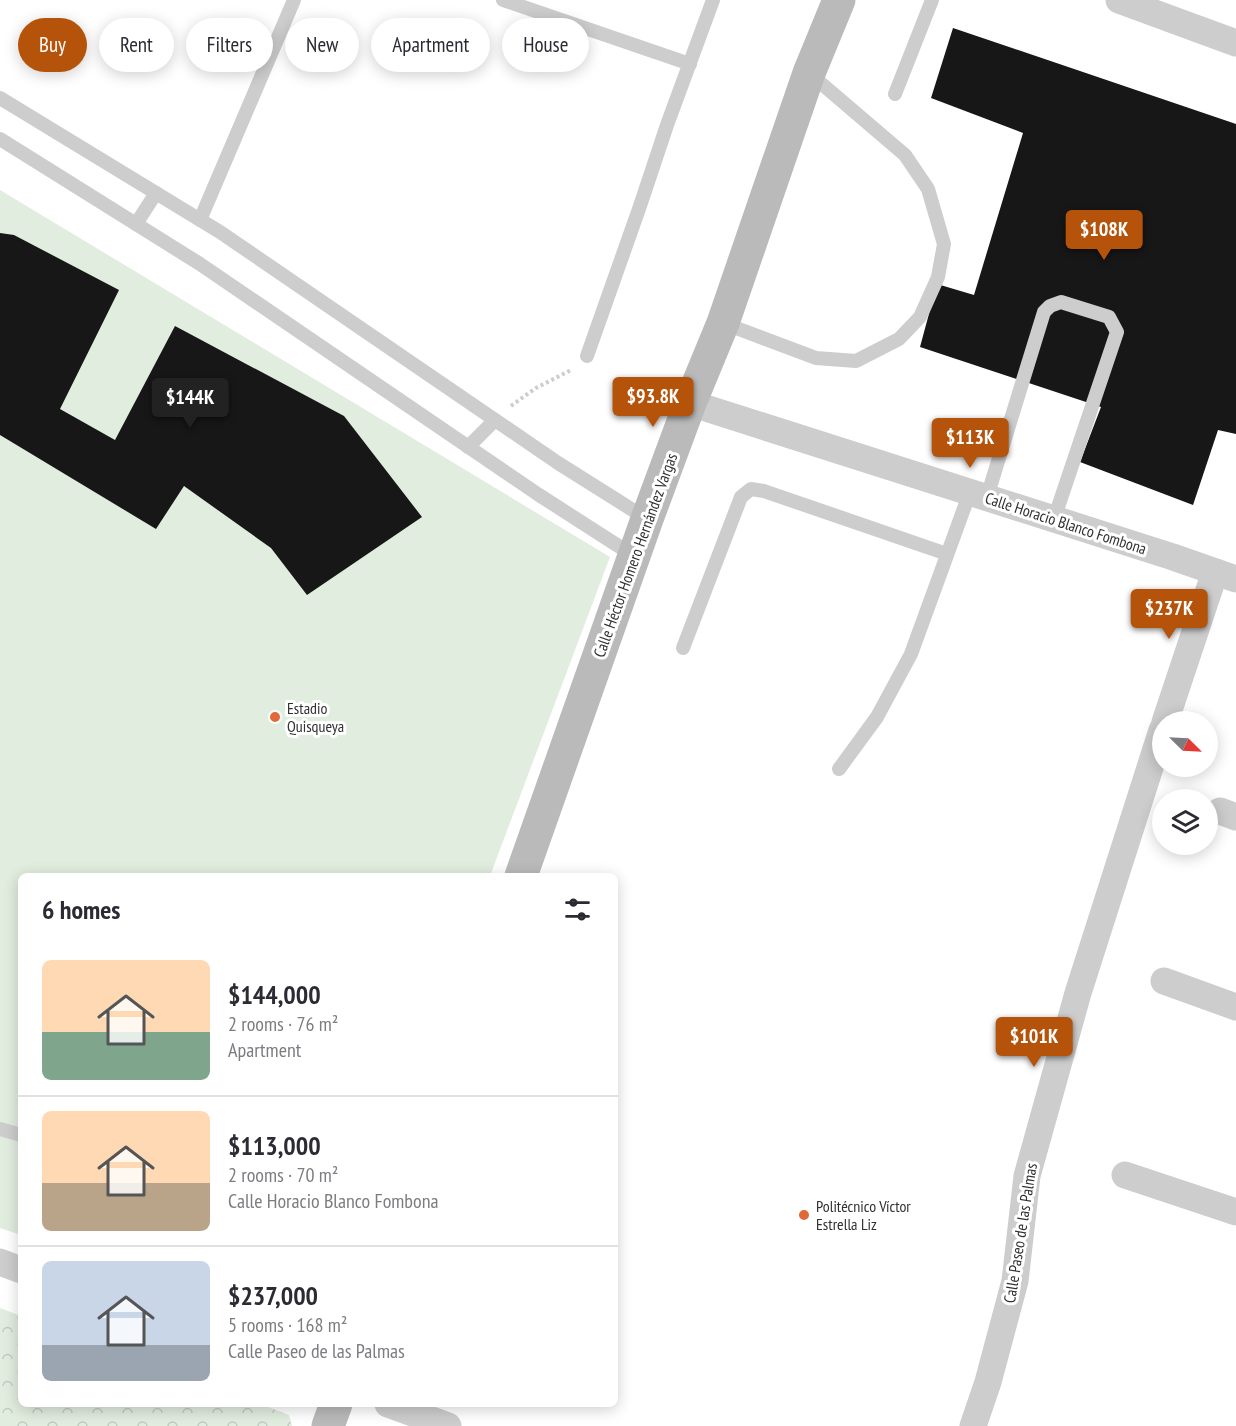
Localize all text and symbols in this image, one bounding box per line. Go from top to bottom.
chip: Buy [18,18,87,72]
chip: Rent [99,18,174,72]
chip: Filters [186,18,273,72]
chip: New [285,18,359,72]
chip: Apartment [371,18,490,72]
chip: House [502,18,589,72]
pin: $108K [1062,210,1146,261]
text: $108K [1080,216,1128,242]
pin: $93.8K [604,377,702,428]
pin: $144K [148,378,232,429]
text: $93.8K [627,383,679,409]
text: $144K [166,384,214,410]
pin: $113K [928,418,1012,469]
text: $113K [946,424,994,450]
street label: Calle Héctor Homero Hernández Vargas [589,450,681,660]
street label: Calle Horacio Blanco Fombona [983,487,1149,559]
pin: $237K [1127,589,1211,640]
text: $237K [1145,595,1193,621]
place label: Estadio Quisqueya [287,698,344,736]
marker: Estadio Quisqueya [268,710,282,724]
north arrow [1152,711,1218,777]
map controls [1152,711,1218,855]
button: layers [1152,789,1218,855]
text: 6 homes [42,893,120,926]
icon: filters [561,893,594,926]
text: $144,000 [228,978,321,1011]
icon: home [90,984,162,1056]
text: 2 rooms · 76 m² [228,1011,338,1037]
pin: $101K [992,1017,1076,1068]
text: $101K [1010,1023,1058,1049]
text: Apartment [228,1037,301,1063]
text: $113,000 [228,1129,321,1162]
icon: home [90,1135,162,1207]
text: 2 rooms · 70 m² [228,1162,338,1188]
street label: Calle Paseo de las Palmas [999,1162,1041,1304]
text: Calle Horacio Blanco Fombona [228,1188,438,1214]
place label: Politécnico Víctor Estrella Liz [816,1196,911,1234]
marker: Politécnico Víctor Estrella Liz [797,1208,811,1222]
text: $237,000 [228,1279,318,1312]
icon: home [90,1285,162,1357]
text: 5 rooms · 168 m² [228,1312,347,1338]
text: Calle Paseo de las Palmas [228,1338,405,1364]

